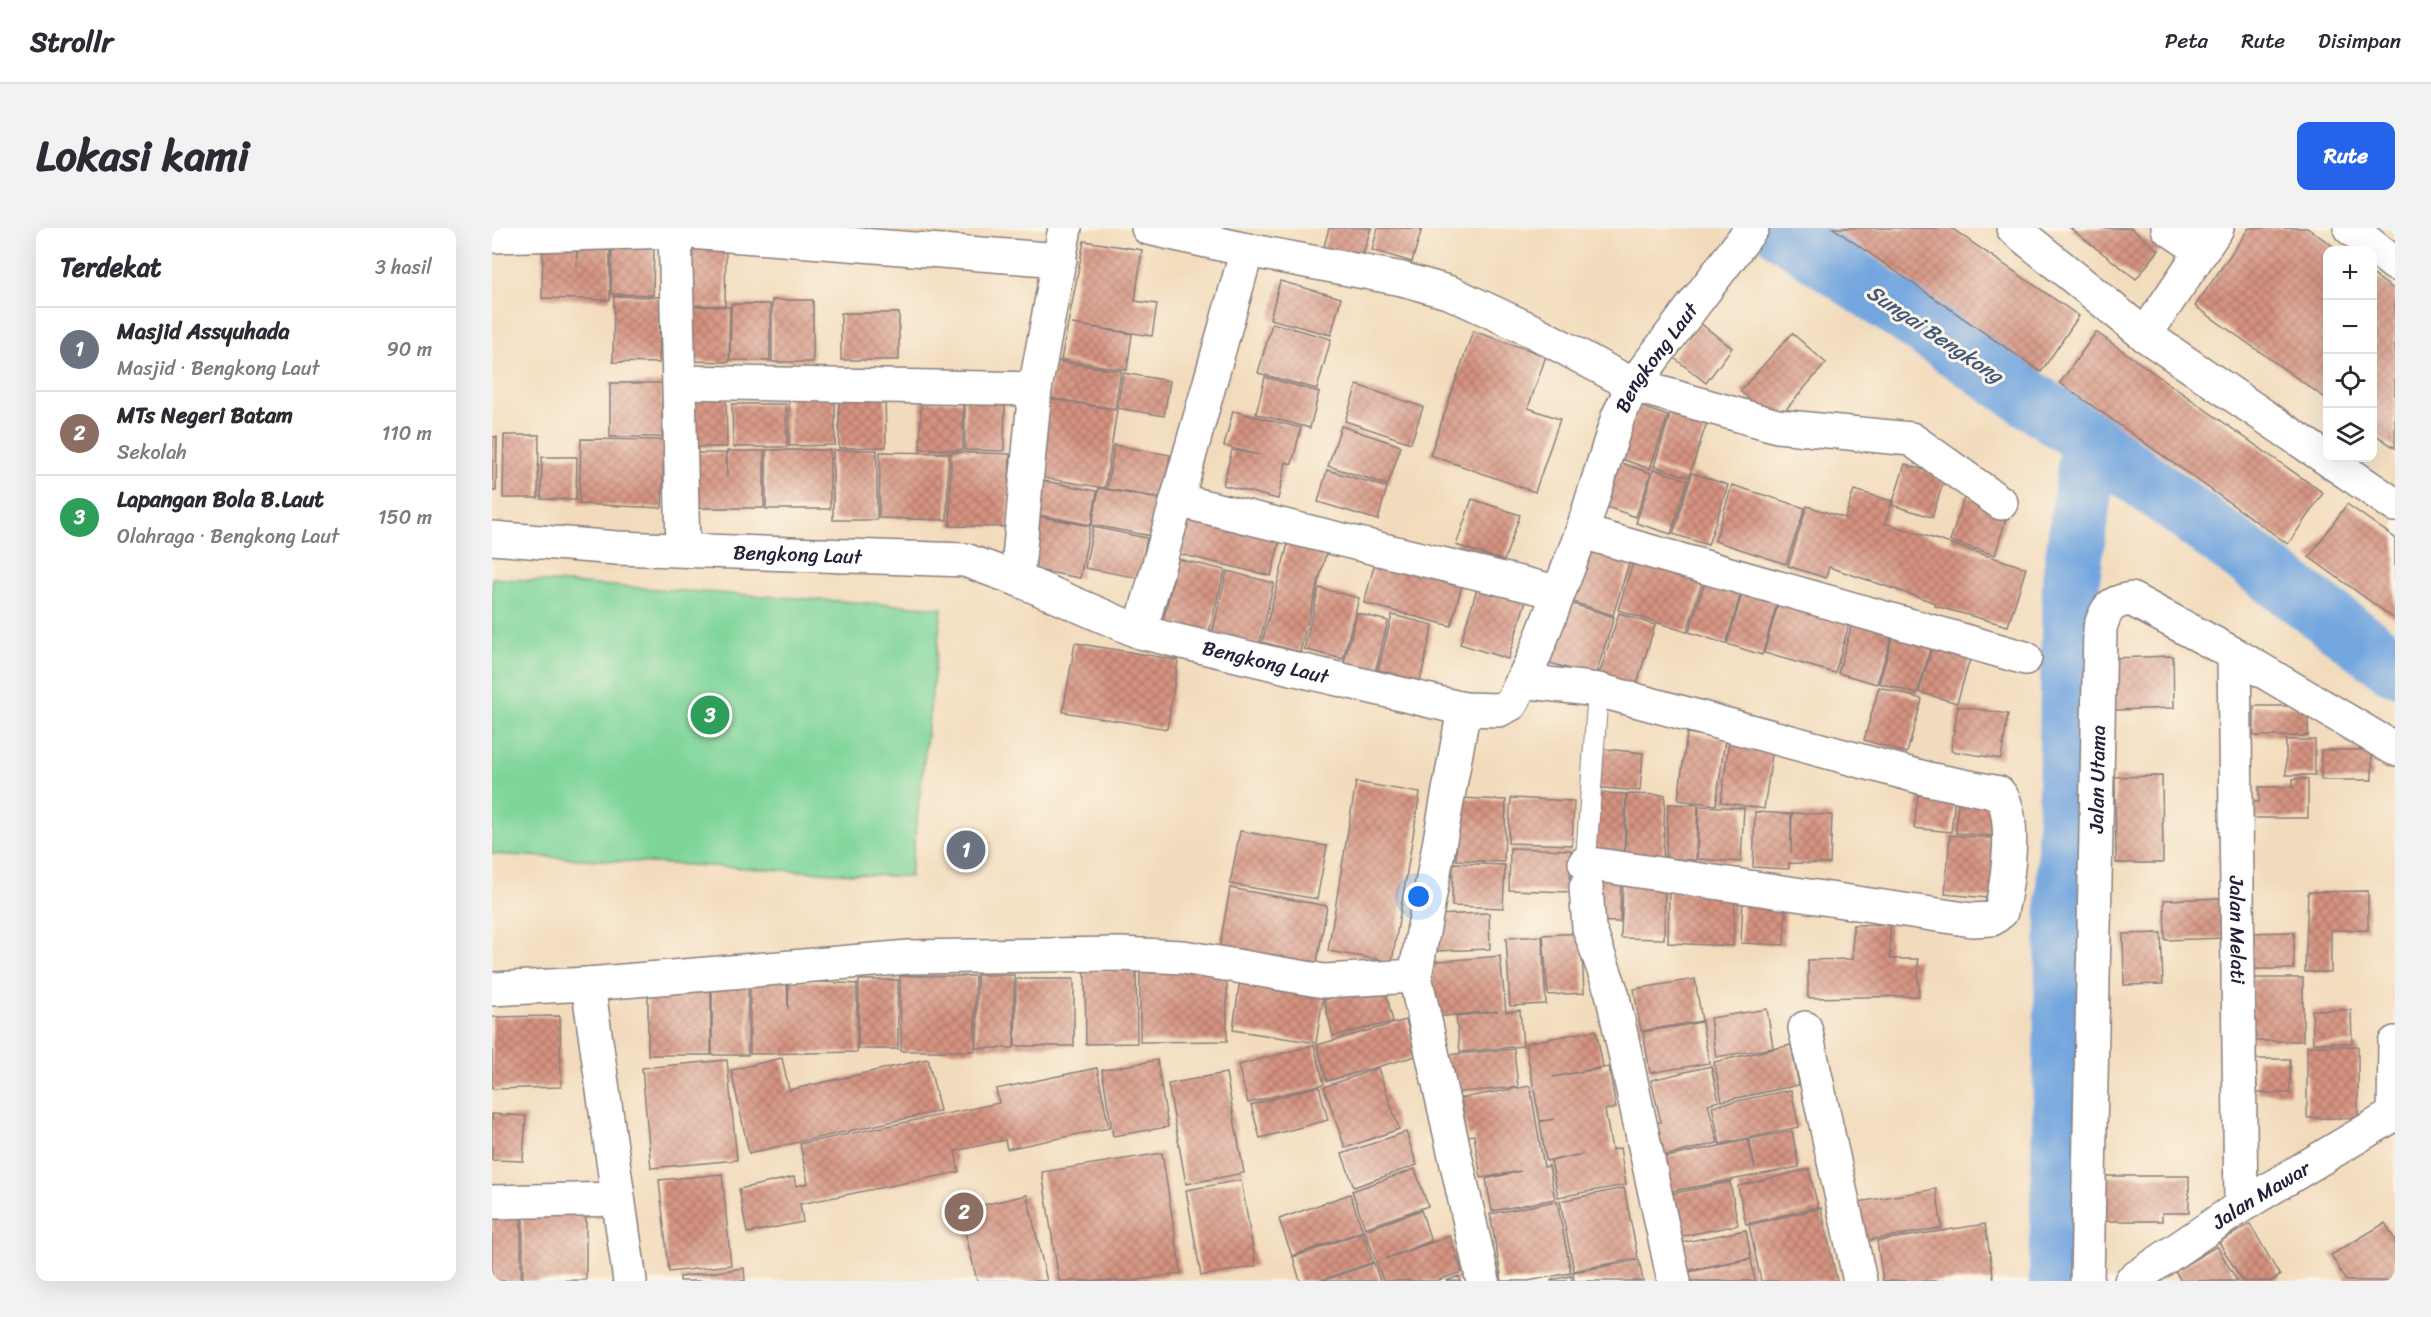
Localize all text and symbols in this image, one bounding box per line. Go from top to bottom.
text: Strollr [30,17,113,66]
text: Peta [2165,22,2208,60]
text: Rute [2241,22,2285,60]
text: Disimpan [2318,22,2401,60]
text: Lokasi kami [36,119,249,193]
button: Rute [2297,122,2395,190]
text: Terdekat [60,244,161,290]
map controls [2323,246,2377,462]
button: + [2323,246,2377,300]
text: 3 hasil [375,250,432,285]
water label: Sungai Bengkong [1859,274,2013,395]
street label: Bengkong Laut [1605,294,1708,419]
button: − [2323,300,2377,354]
text: Masjid Assyuhada [117,312,290,351]
text: 1 [75,332,84,367]
text: 90 m [387,332,432,367]
text: Masjid · Bengkong Laut [117,351,320,386]
button: locate [2323,354,2377,408]
text: MTs Negeri Batam [117,396,293,435]
button: layers [2323,408,2377,462]
text: 2 [74,416,85,451]
text: 110 m [382,416,432,451]
text: Sekolah [117,435,187,470]
text: Lapangan Bola B.Laut [117,480,324,519]
text: 3 [74,500,85,535]
text: 150 m [378,500,432,535]
text: Olahraga · Bengkong Laut [117,519,339,554]
street label: Bengkong Laut [733,535,863,574]
street label: Bengkong Laut [1199,630,1333,694]
pin: 3 [690,692,730,738]
street label: Jalan Utama [2078,725,2116,834]
pin: 1 [946,828,986,872]
street label: Jalan Melati [2219,875,2256,986]
your location [1404,882,1433,911]
street label: Jalan Mawar [2204,1150,2319,1239]
pin: 2 [944,1190,984,1234]

